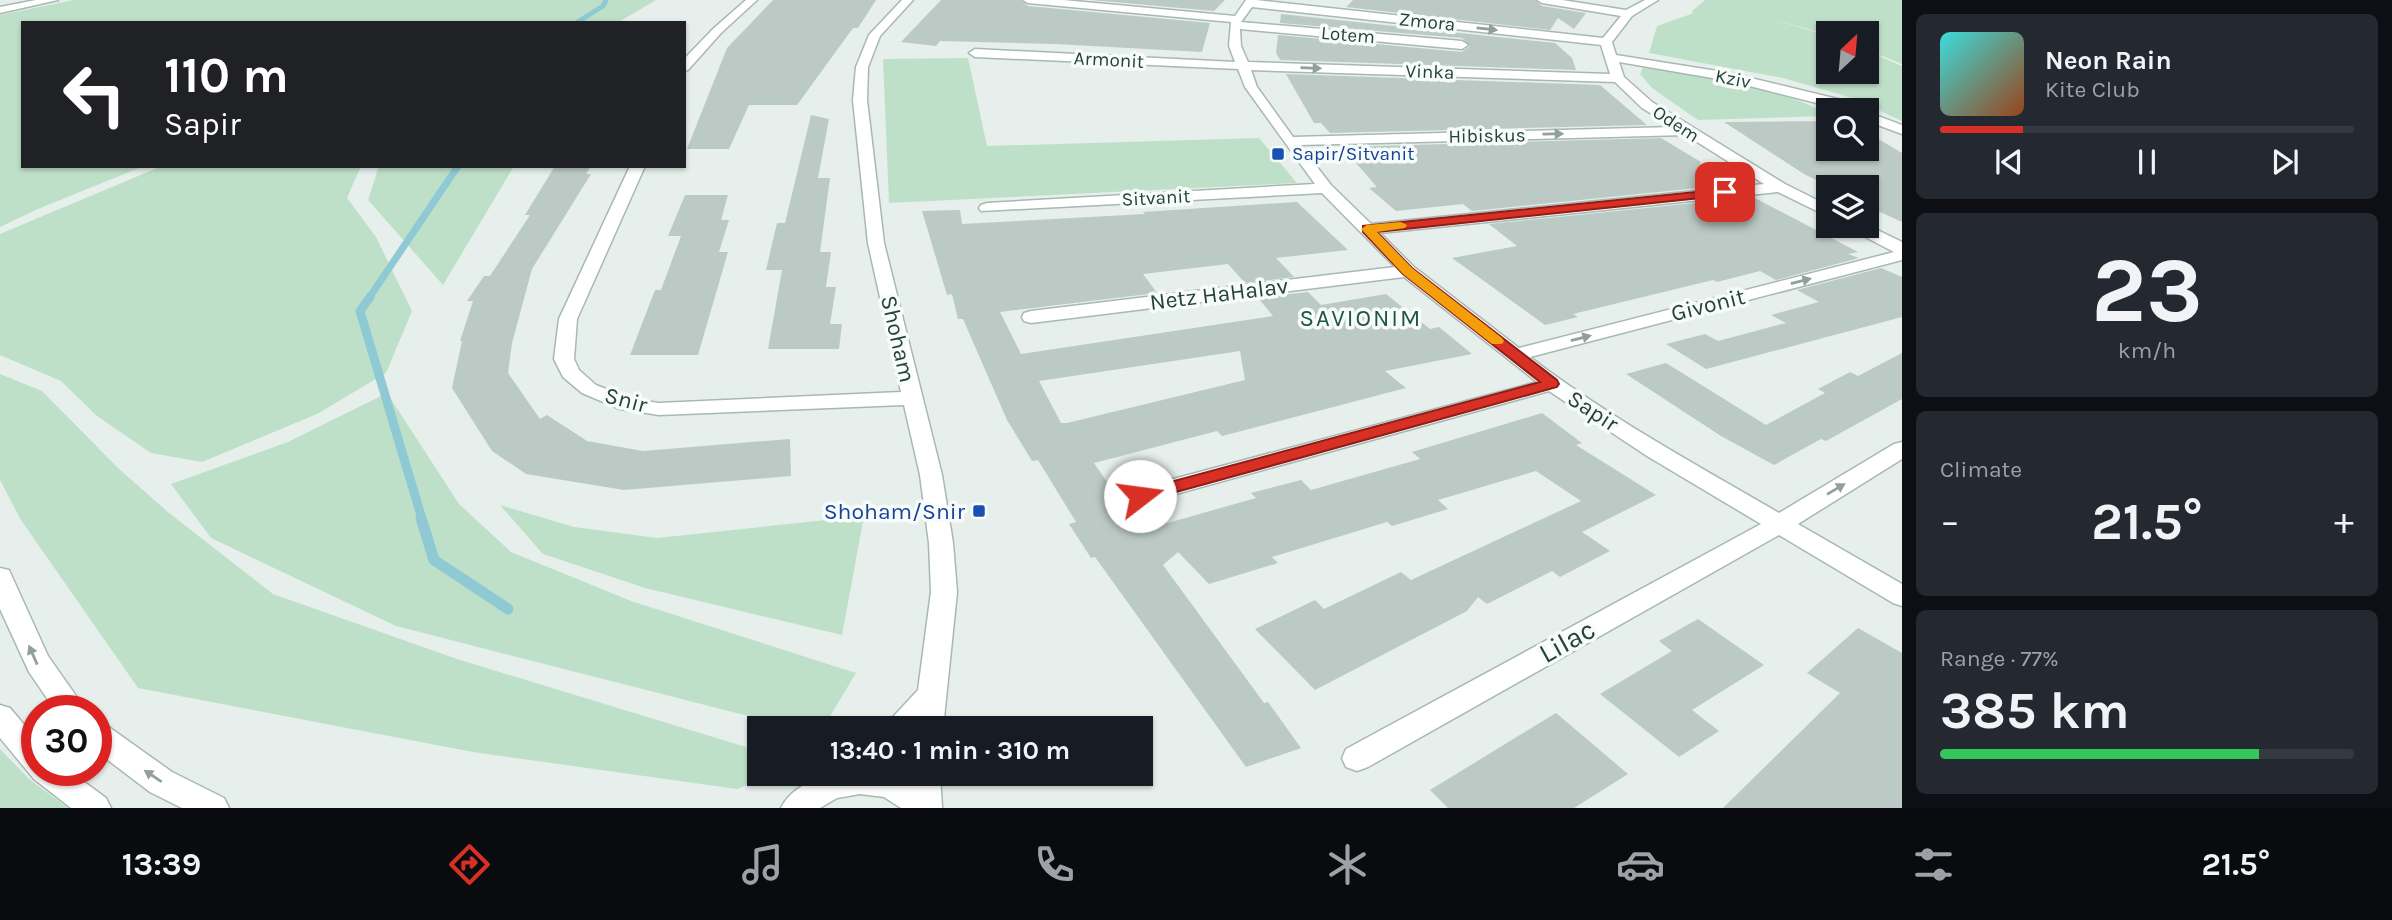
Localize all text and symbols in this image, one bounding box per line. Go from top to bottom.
street label: Zmora [1398,8,1456,36]
north arrow [1816,21,1880,84]
map controls [1816,21,1879,238]
street label: Lotem [1320,22,1376,48]
one-way arrow [1476,23,1498,34]
text: Neon Rain [2045,45,2172,76]
text: 110 m [164,47,289,104]
street label: Armonit [1073,47,1145,73]
icon: left [49,49,140,140]
street label: Vinka [1405,60,1455,84]
one-way arrow [1300,62,1322,74]
street label: Kziv [1713,65,1753,93]
text: Kite Club [2045,76,2140,103]
button: search [1816,98,1879,161]
street label: Odem [1649,101,1703,147]
text: Sapir [164,106,241,143]
street label: Hibiskus [1448,124,1526,148]
one-way arrow [1542,129,1564,140]
place label: Sapir/Sitvanit [1292,143,1414,165]
icon: previous [1990,143,2028,181]
icon: pause [2128,143,2166,181]
icon: next [2266,143,2304,181]
marker: Sapir/Sitvanit [1270,146,1286,162]
pin [1695,162,1755,222]
icon: arrive [1706,173,1744,211]
button: layers [1816,175,1879,238]
street label: Sitvanit [1121,185,1191,211]
text: 23 [2091,238,2203,344]
street label: Netz HaHalav [1148,272,1290,316]
one-way arrow [1790,275,1812,286]
street label: Givonit [1668,283,1748,327]
street label: Shoham [875,293,921,385]
district label: SAVIONIM [1300,304,1422,332]
one-way arrow [1570,332,1592,343]
text: km/h [2118,337,2176,364]
street label: Snir [602,381,651,419]
street label: Sapir [1563,385,1624,438]
text: Climate [1940,456,2022,483]
position arrow [1103,459,1177,533]
one-way arrow [1827,483,1846,495]
text: 21.5° [2091,491,2203,552]
place label: Shoham/Snir [824,498,966,525]
text: − [1940,499,1960,544]
text: + [2334,499,2354,544]
marker: Shoham/Snir [971,503,987,519]
street label: Lilac [1533,612,1601,670]
one-way arrow [27,645,39,665]
text: Range · 77% [1940,645,2059,672]
text: 385 km [1940,680,2130,741]
speed limit sign: 30 [21,695,112,786]
text: 13:40 · 1 min · 310 m [830,735,1070,766]
one-way arrow [144,769,162,783]
icon: directions [445,840,494,889]
icon: music [738,840,787,889]
icon: phone [1030,840,1079,889]
icon: climate [1323,840,1372,889]
icon: car [1616,840,1665,889]
icon: filters [1909,840,1958,889]
text: 13:39 [122,846,201,883]
text: 21.5° [2201,846,2270,883]

